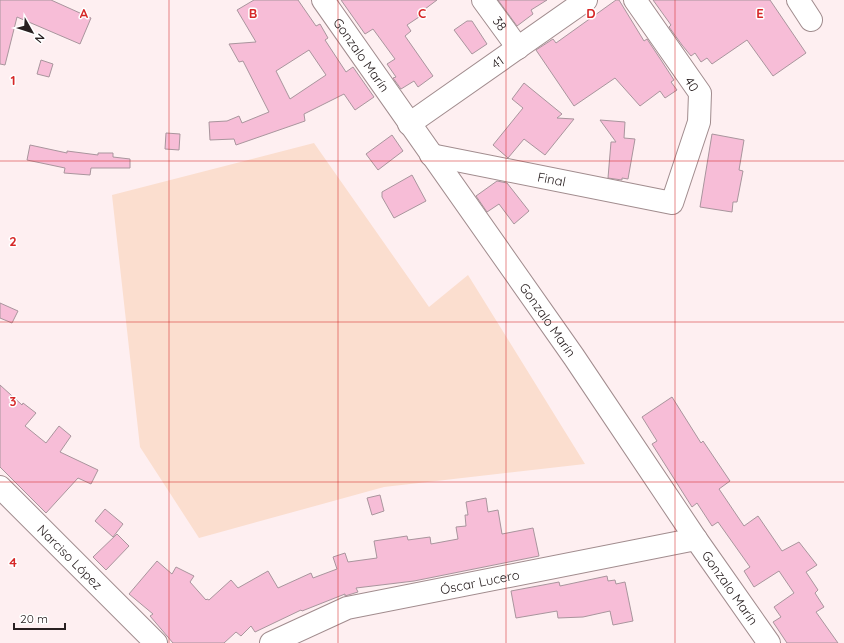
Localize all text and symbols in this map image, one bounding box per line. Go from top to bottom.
text: A [80,5,89,21]
text: B [249,5,257,21]
text: C [418,5,426,21]
text: D [586,5,596,21]
text: E [756,5,764,21]
north arrow [12,12,52,52]
street label: 38 [490,13,511,34]
street label: Gonzalo Marín [330,15,393,95]
text: N [32,31,48,46]
street label: 41 [488,52,507,72]
text: 1 [10,72,16,88]
street label: 40 [681,74,703,95]
street label: Final [536,168,567,190]
text: 2 [9,233,17,249]
street label: Gonzalo Marín [516,280,579,360]
text: 3 [10,393,17,409]
street label: Narciso López [34,521,106,593]
street label: Gonzalo Marín [699,548,762,628]
text: 4 [9,554,17,570]
street label: Óscar Lucero [439,566,521,597]
scale bar [14,605,65,631]
text: 20 m [20,611,48,626]

